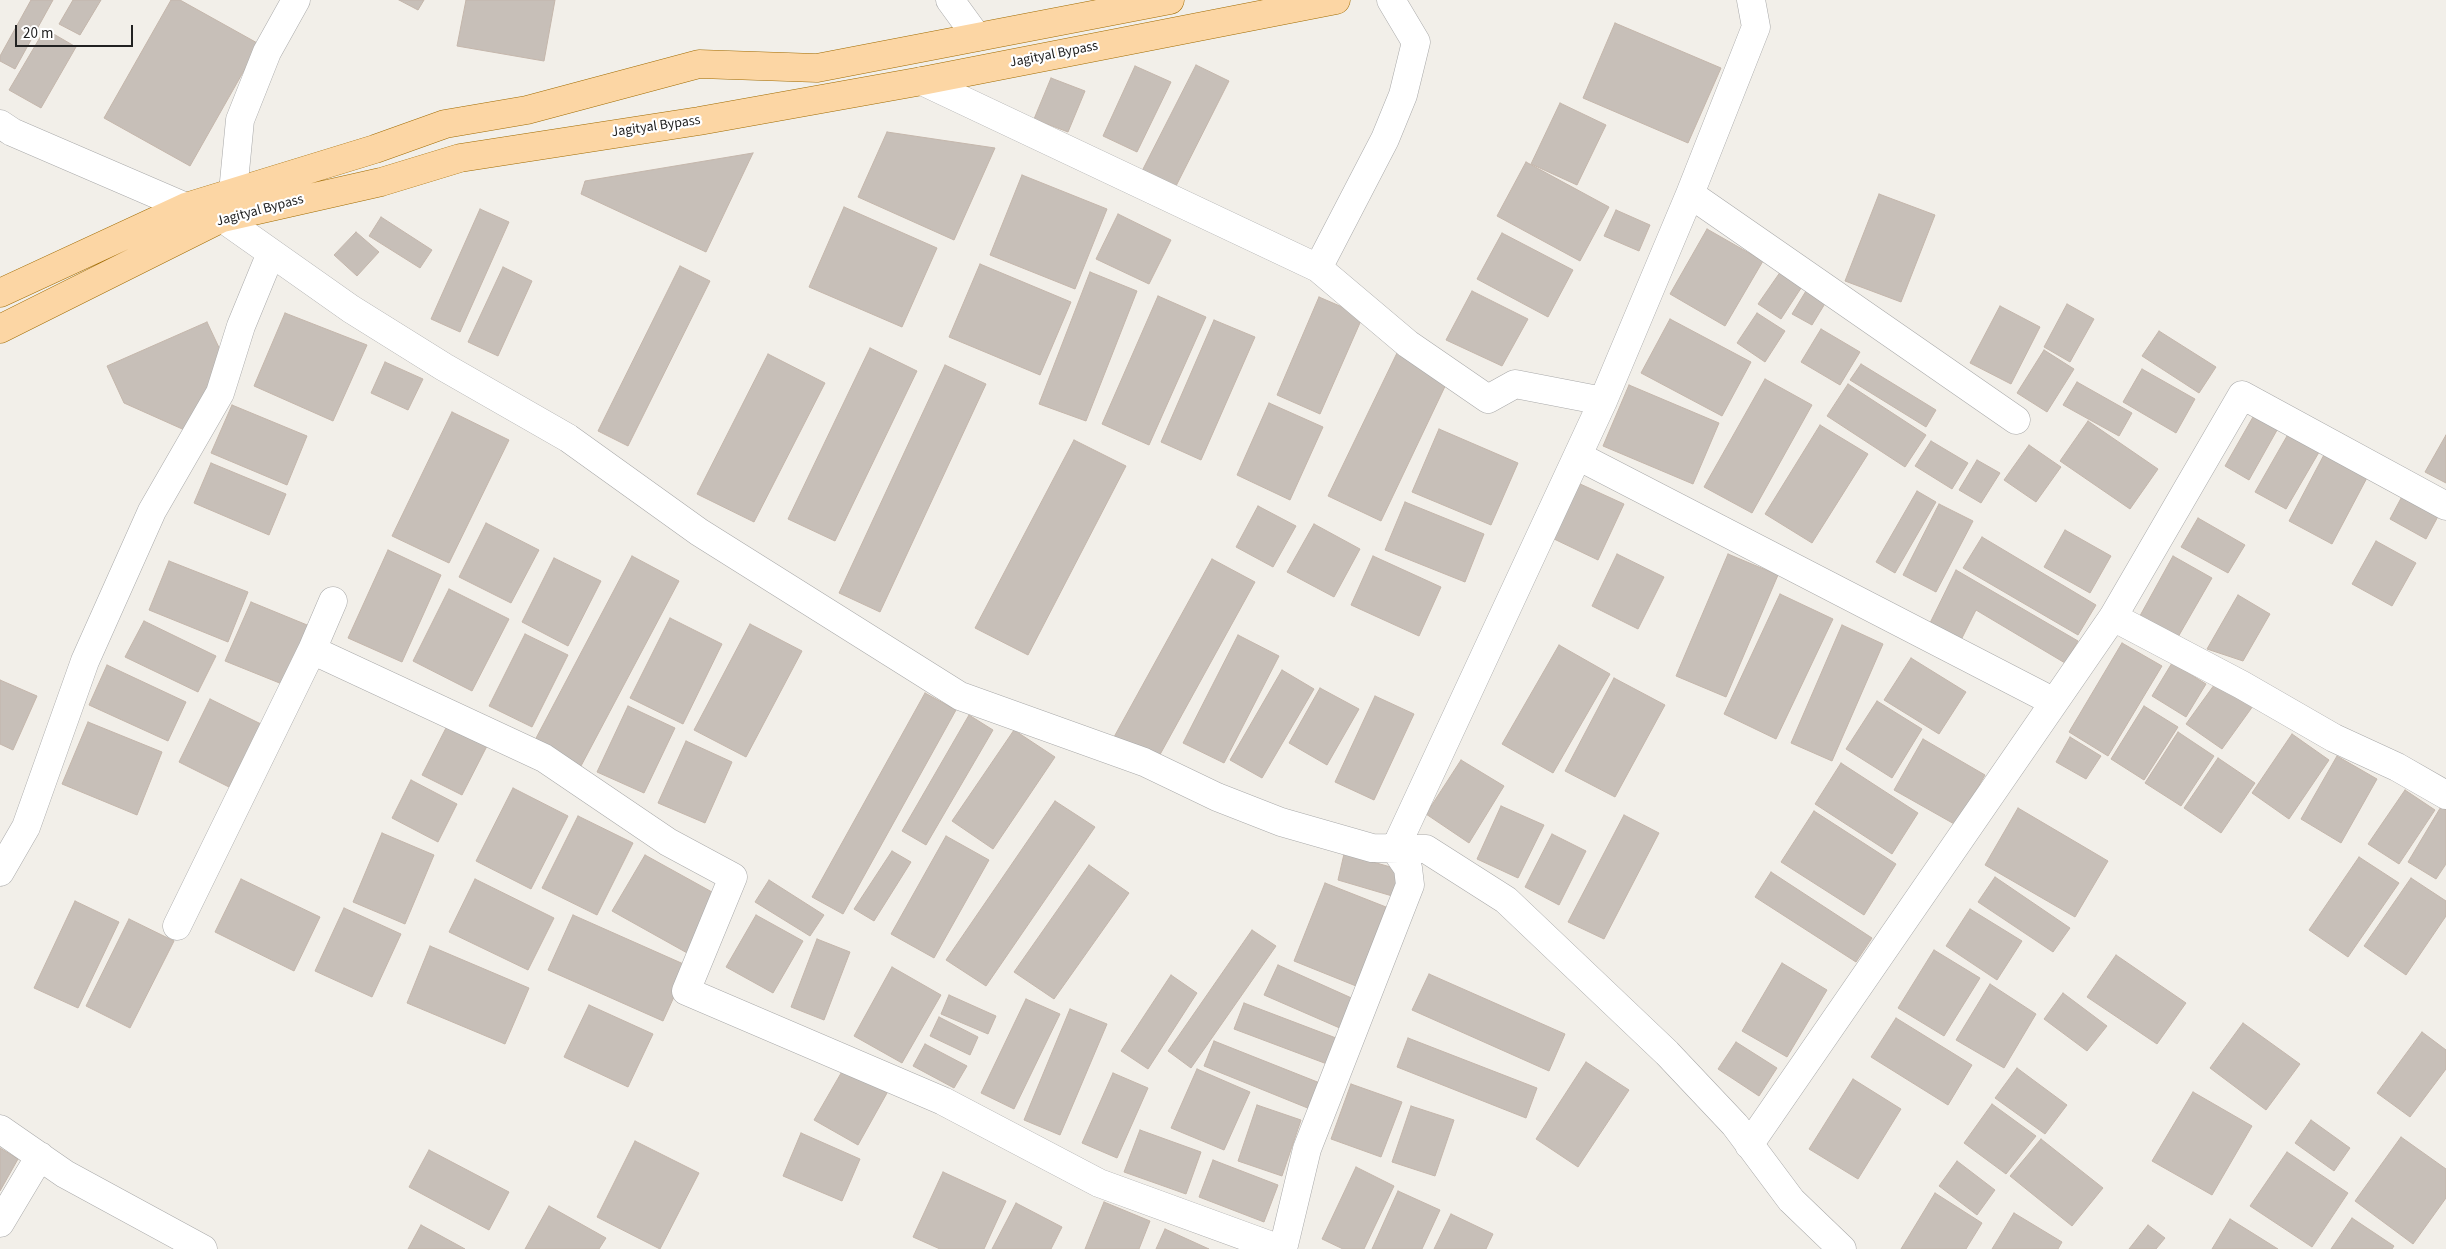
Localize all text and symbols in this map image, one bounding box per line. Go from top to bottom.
scale bar [18,15,135,47]
text: 20 m [23,23,53,44]
street label: Jagityal Bypass [1008,38,1100,72]
street label: Jagityal Bypass [610,112,702,142]
street label: Jagityal Bypass [215,191,305,231]

